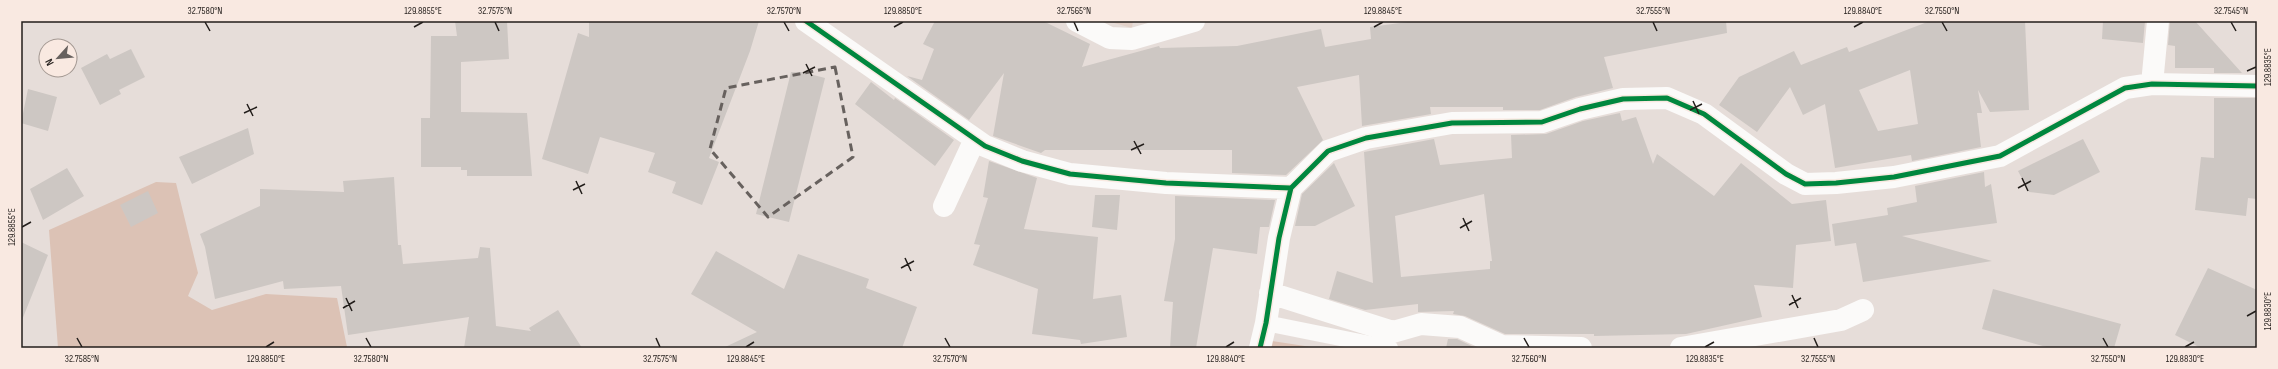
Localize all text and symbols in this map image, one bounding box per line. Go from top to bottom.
text: 32.7580°N [188,5,222,17]
text: 129.8855°E [404,5,442,17]
text: 32.7575°N [478,5,512,17]
text: 32.7570°N [767,5,801,17]
text: 129.8850°E [884,5,922,17]
text: 32.7565°N [1057,5,1091,17]
text: 129.8845°E [1364,5,1402,17]
text: 32.7555°N [1636,5,1670,17]
text: 129.8840°E [1844,5,1882,17]
text: 32.7550°N [1925,5,1959,17]
text: 32.7545°N [2214,5,2248,17]
north arrow [38,38,78,78]
text: 129.8835°E [2262,48,2274,86]
text: N [42,57,57,68]
text: 129.8855°E [6,208,18,246]
text: 129.8830°E [2262,292,2274,330]
text: 32.7585°N [65,353,99,365]
text: 129.8850°E [247,353,285,365]
text: 32.7580°N [354,353,388,365]
text: 32.7575°N [643,353,677,365]
text: 129.8845°E [727,353,765,365]
text: 32.7570°N [933,353,967,365]
text: 129.8840°E [1207,353,1245,365]
text: 32.7560°N [1512,353,1546,365]
text: 129.8835°E [1686,353,1724,365]
text: 32.7555°N [1801,353,1835,365]
text: 32.7550°N [2091,353,2125,365]
text: 129.8830°E [2166,353,2204,365]

